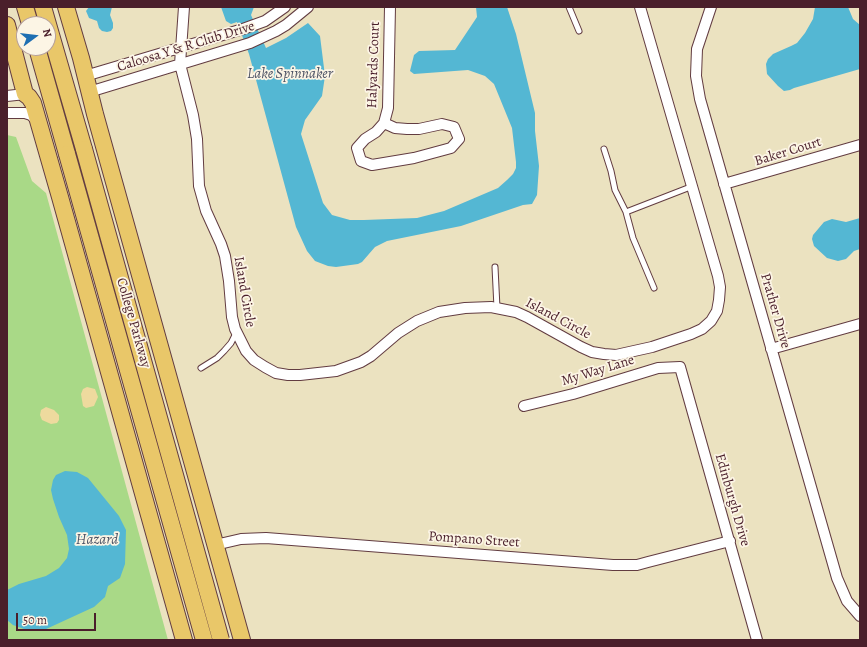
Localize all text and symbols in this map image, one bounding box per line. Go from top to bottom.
north arrow [16,16,56,56]
street label: Caloosa Y & R Club Drive [115,18,257,76]
street label: Halyards Court [364,21,384,109]
text: N [39,27,55,39]
water label: Lake Spinnaker [247,65,333,83]
street label: Baker Court [753,134,823,170]
street label: Island Circle [230,255,258,329]
street label: Prather Drive [756,272,794,350]
street label: College Parkway [112,276,154,370]
street label: Island Circle [522,295,594,343]
street label: My Way Lane [560,352,636,390]
street label: Edinburgh Drive [711,452,753,548]
street label: Pompano Street [428,528,520,552]
water label: Hazard [76,531,118,549]
scale bar [18,605,98,631]
text: 50 m [23,612,47,628]

